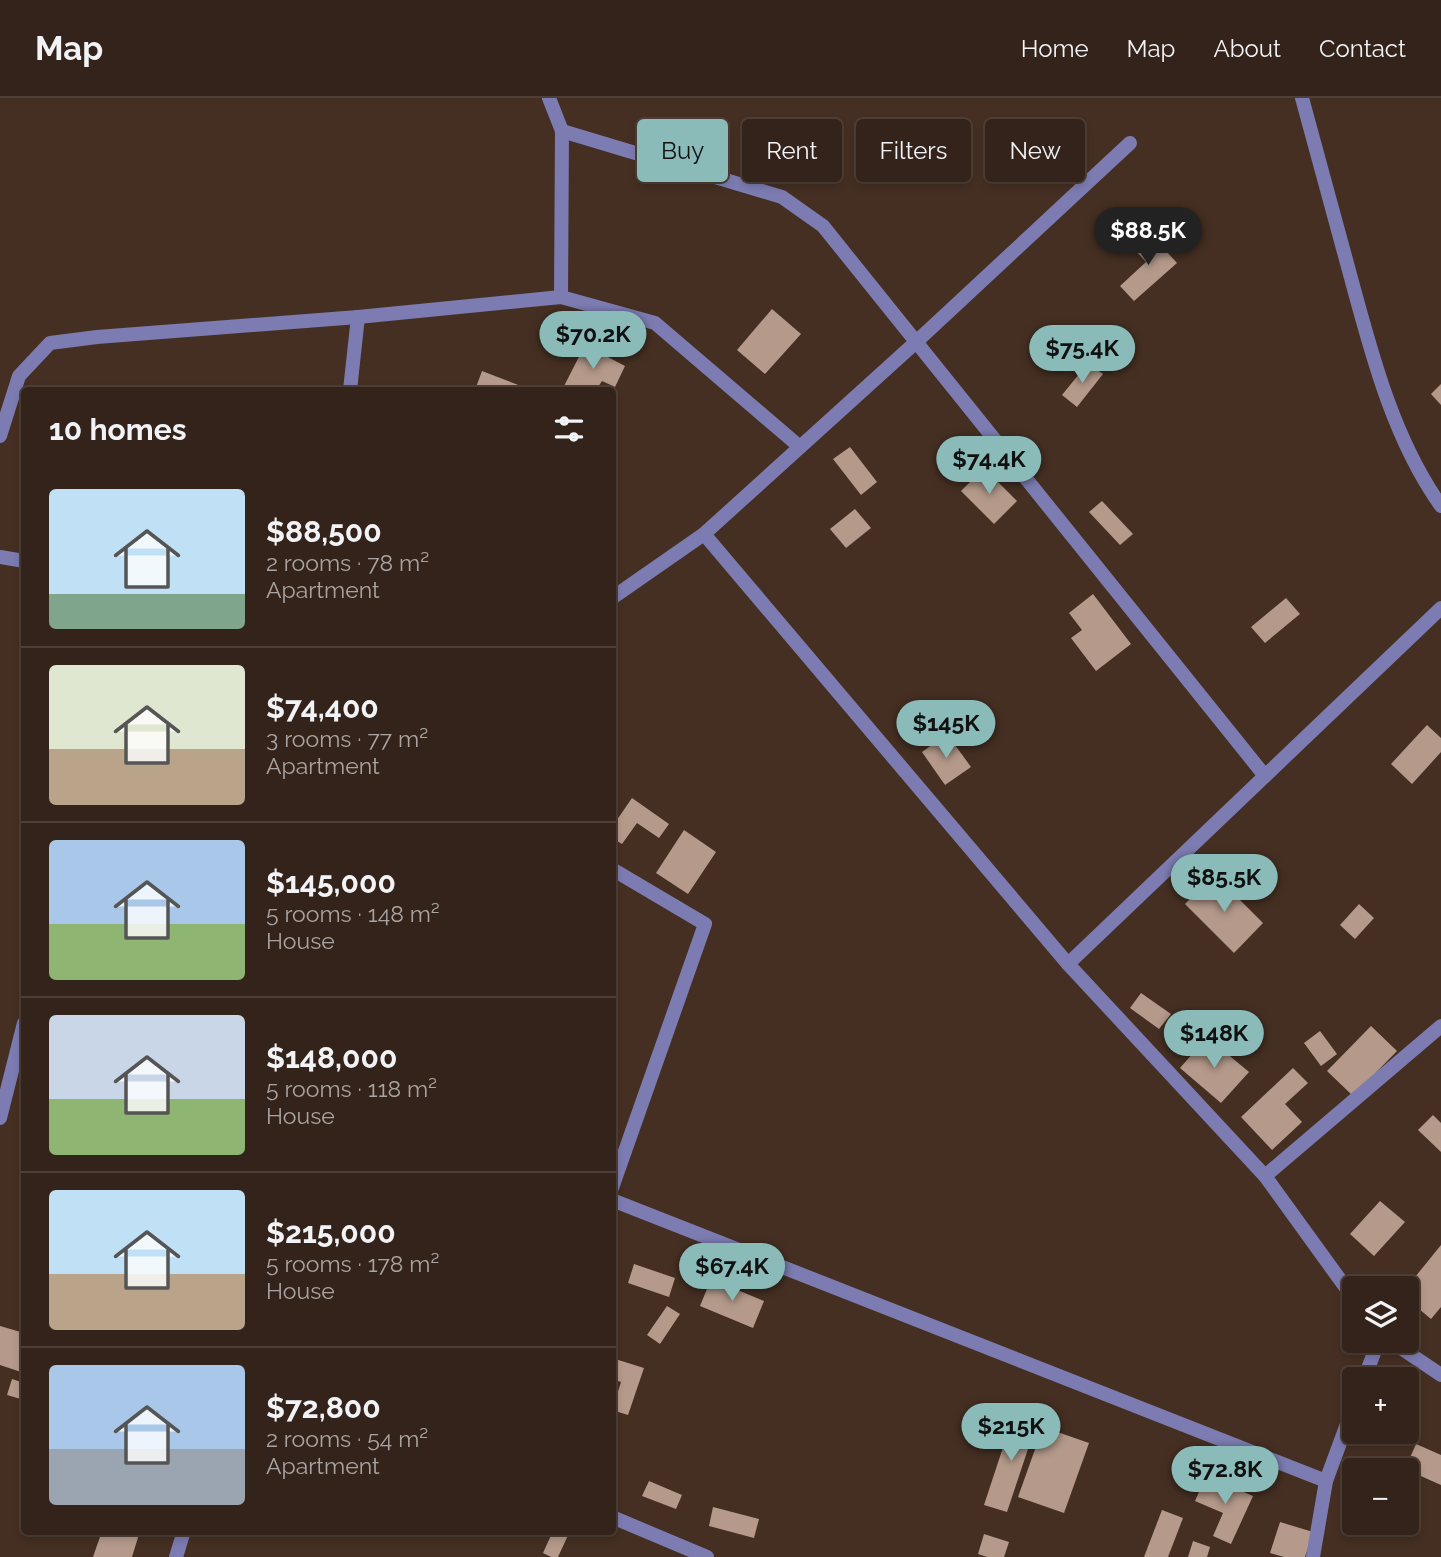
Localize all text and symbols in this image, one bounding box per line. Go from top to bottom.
text: Map [35,29,103,68]
text: Home [1021,34,1089,63]
text: Map [1127,34,1175,63]
text: About [1213,34,1281,63]
text: Contact [1319,34,1406,63]
chip: Buy [637,119,728,182]
chip: Rent [742,119,842,182]
chip: Filters [856,119,971,182]
chip: New [985,119,1085,182]
pin: $88.5K [1091,208,1205,267]
text: $88.5K [1110,216,1186,243]
pin: $70.2K [536,312,650,371]
text: $70.2K [555,320,631,347]
pin: $75.4K [1025,326,1139,385]
text: $75.4K [1045,334,1119,361]
icon: filters [550,410,588,448]
text: 10 homes [49,412,186,447]
pin: $74.4K [932,436,1046,496]
text: $74.4K [952,445,1026,472]
text: $88,500 [266,514,382,549]
icon: home [105,517,189,601]
text: 2 rooms · 78 m² [266,549,429,576]
text: Apartment [266,576,380,603]
text: $74,400 [266,690,379,725]
icon: home [105,693,189,777]
pin: $145K [897,700,995,760]
text: $145K [912,709,980,736]
text: 3 rooms · 77 m² [266,725,428,752]
text: Apartment [266,752,380,779]
pin: $85.5K [1167,854,1281,914]
text: $85.5K [1187,863,1261,890]
text: $145,000 [266,865,396,900]
icon: home [105,868,189,952]
text: 5 rooms · 148 m² [266,900,440,927]
text: House [266,927,335,954]
pin: $148K [1165,1010,1263,1070]
text: $148K [1180,1019,1248,1046]
text: $148,000 [266,1040,397,1075]
icon: home [105,1043,189,1127]
text: 5 rooms · 118 m² [266,1075,437,1102]
text: House [266,1102,335,1129]
text: $215,000 [266,1215,396,1250]
icon: home [105,1218,189,1302]
pin: $67.4K [675,1244,789,1303]
text: 5 rooms · 178 m² [266,1250,439,1277]
text: $67.4K [695,1252,769,1279]
map controls [1342,1276,1419,1535]
button: layers [1342,1276,1419,1353]
text: House [266,1277,335,1304]
button: + [1342,1367,1419,1444]
text: $72,800 [266,1390,381,1425]
icon: home [105,1393,189,1477]
pin: $215K [962,1404,1060,1463]
text: $215K [977,1412,1045,1439]
text: 2 rooms · 54 m² [266,1425,428,1452]
pin: $72.8K [1168,1446,1282,1506]
text: Apartment [266,1452,380,1479]
text: $72.8K [1188,1455,1262,1482]
button: − [1342,1458,1419,1535]

